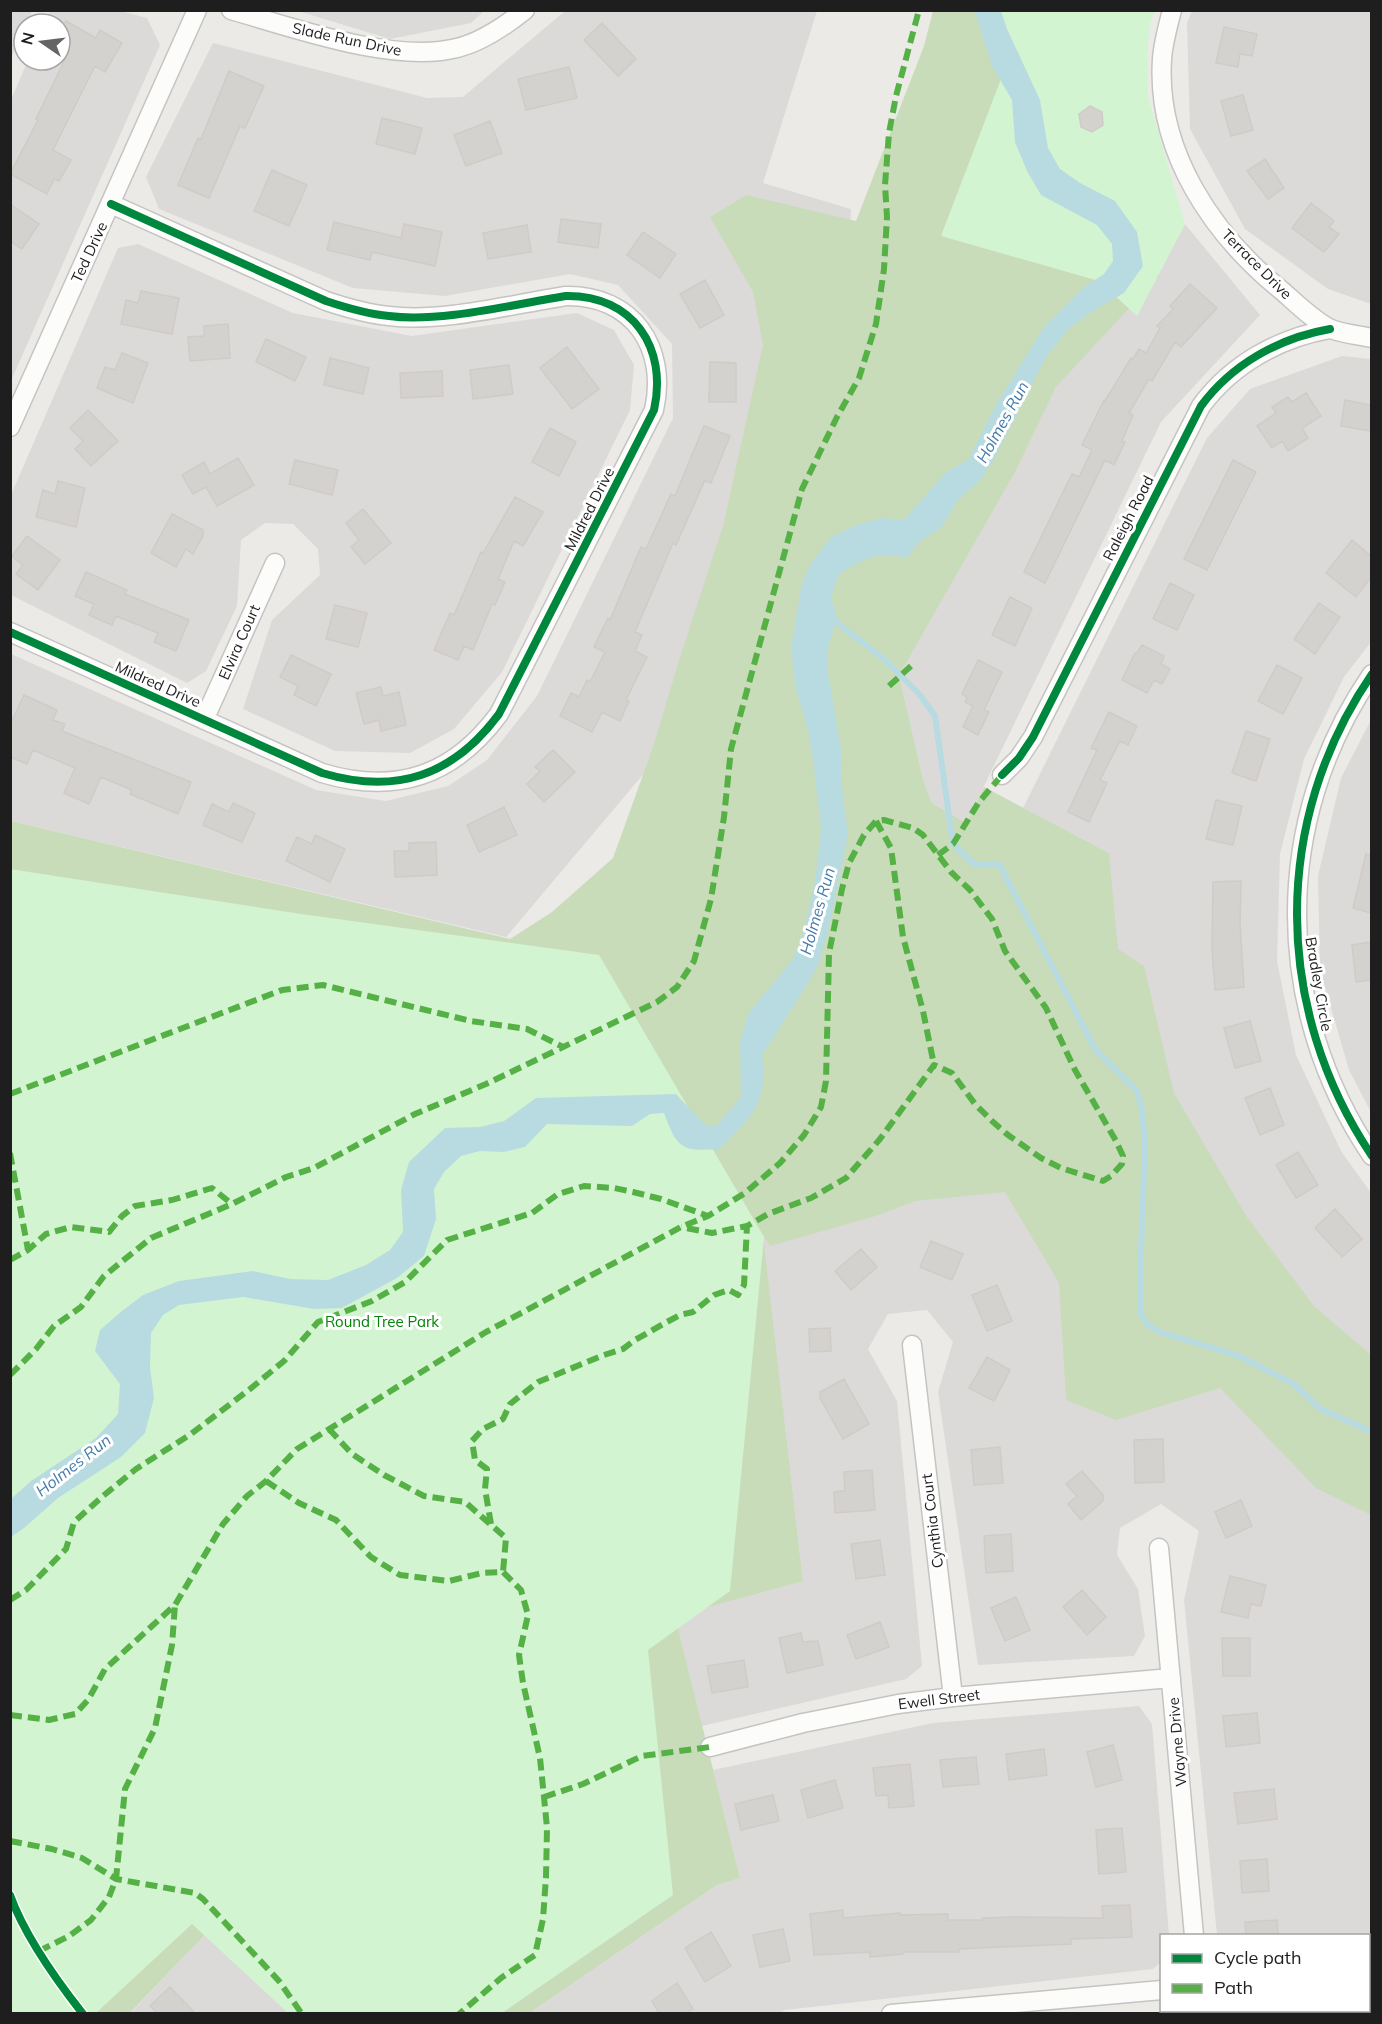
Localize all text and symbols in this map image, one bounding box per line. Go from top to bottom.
north arrow [12,12,72,72]
street label: Slade Run Drive [291,18,403,60]
text: N [16,30,39,47]
street label: Ted Drive [67,218,111,286]
street label: Terrace Drive [1218,225,1296,303]
water label: Holmes Run [971,378,1033,466]
street label: Mildred Drive [560,464,618,554]
street label: Raleigh Road [1098,472,1158,564]
street label: Elvira Court [214,601,264,683]
street label: Mildred Drive [112,657,204,711]
water label: Holmes Run [795,865,839,957]
street label: Bradley Circle [1301,935,1337,1033]
park label: Round Tree Park [325,1312,439,1331]
water label: Holmes Run [31,1429,115,1501]
street label: Cynthia Court [917,1473,947,1569]
street label: Ewell Street [897,1685,981,1713]
street label: Wayne Drive [1164,1696,1190,1788]
legend [1160,1934,1370,2012]
text: Cycle path [1214,1946,1301,1969]
text: Path [1214,1976,1253,1999]

